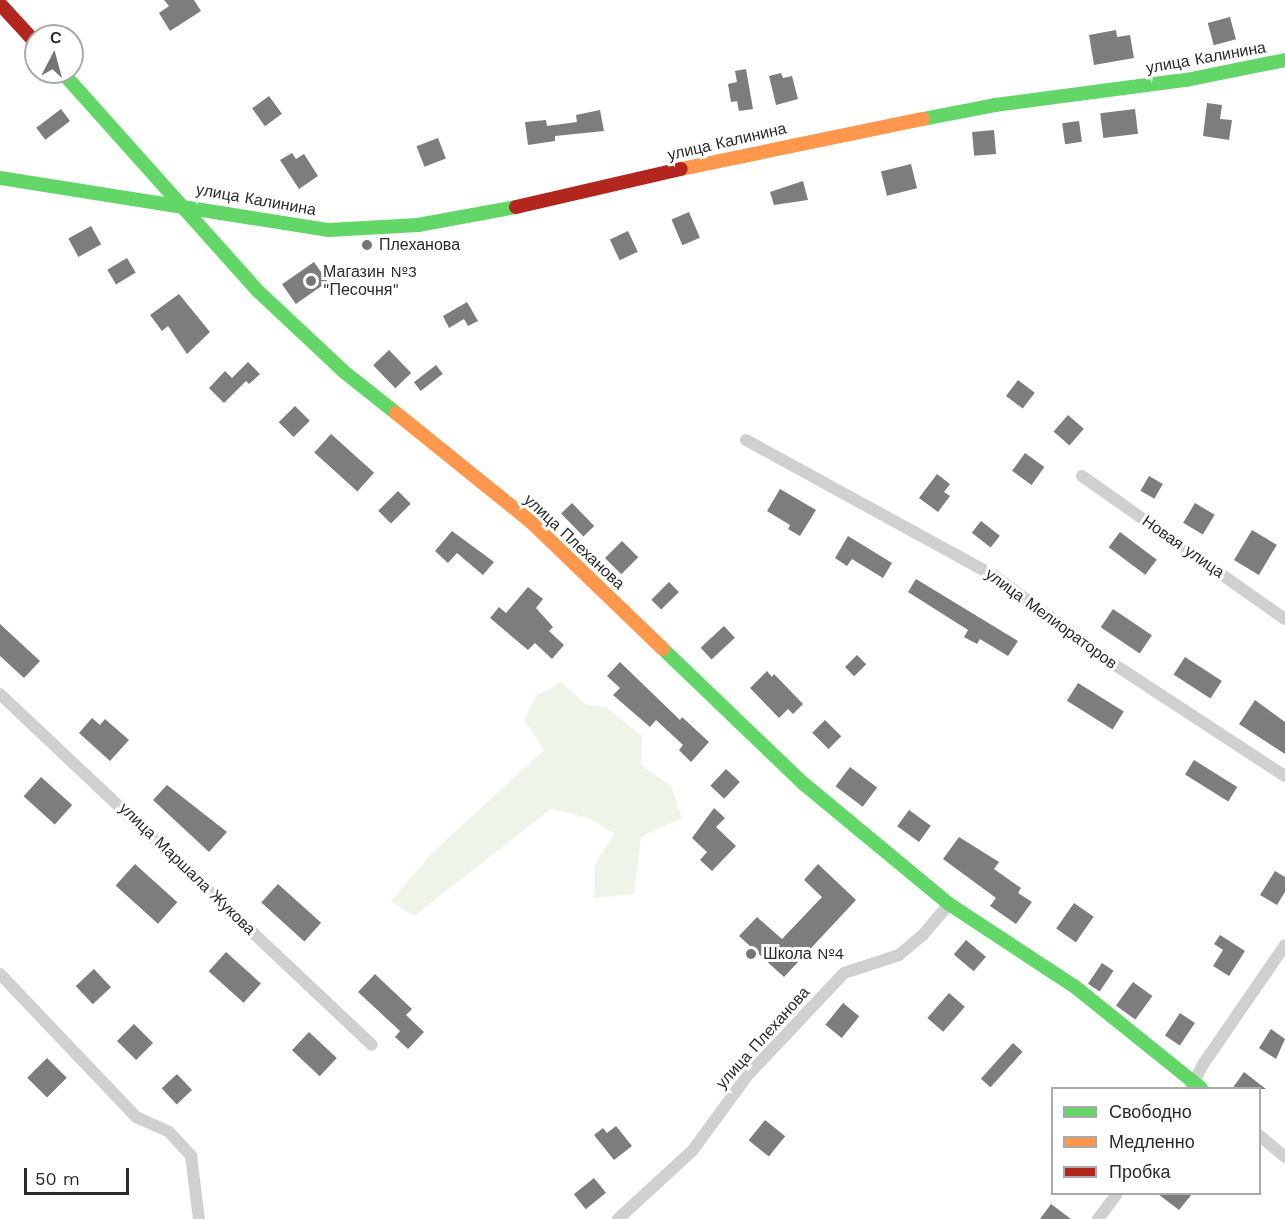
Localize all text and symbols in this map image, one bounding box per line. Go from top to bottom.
north arrow [24,24,84,84]
text: С [49,28,62,48]
street label: улица Калинина [1145,38,1267,78]
street label: улица Калинина [666,119,788,165]
street label: улица Калинина [195,180,317,220]
place label: Плеханова [379,235,460,255]
marker: Плеханова [360,238,374,252]
place label: Магазин №3 "Песочня" [323,262,417,300]
marker: Магазин №3 "Песочня" [304,274,318,288]
street label: улица Плеханова [520,490,628,594]
street label: Новая улица [1138,512,1228,582]
street label: улица Мелиораторов [981,565,1121,673]
street label: улица Маршала Жукова [115,799,259,939]
place label: Школа №4 [763,944,844,964]
marker: Школа №4 [744,947,758,961]
street label: улица Плеханова [712,983,814,1093]
legend [1051,1087,1261,1195]
text: Свободно [1109,1101,1192,1122]
text: Медленно [1109,1131,1195,1152]
scale bar [27,1156,132,1194]
text: Пробка [1109,1161,1171,1182]
text: 50 m [35,1168,80,1189]

